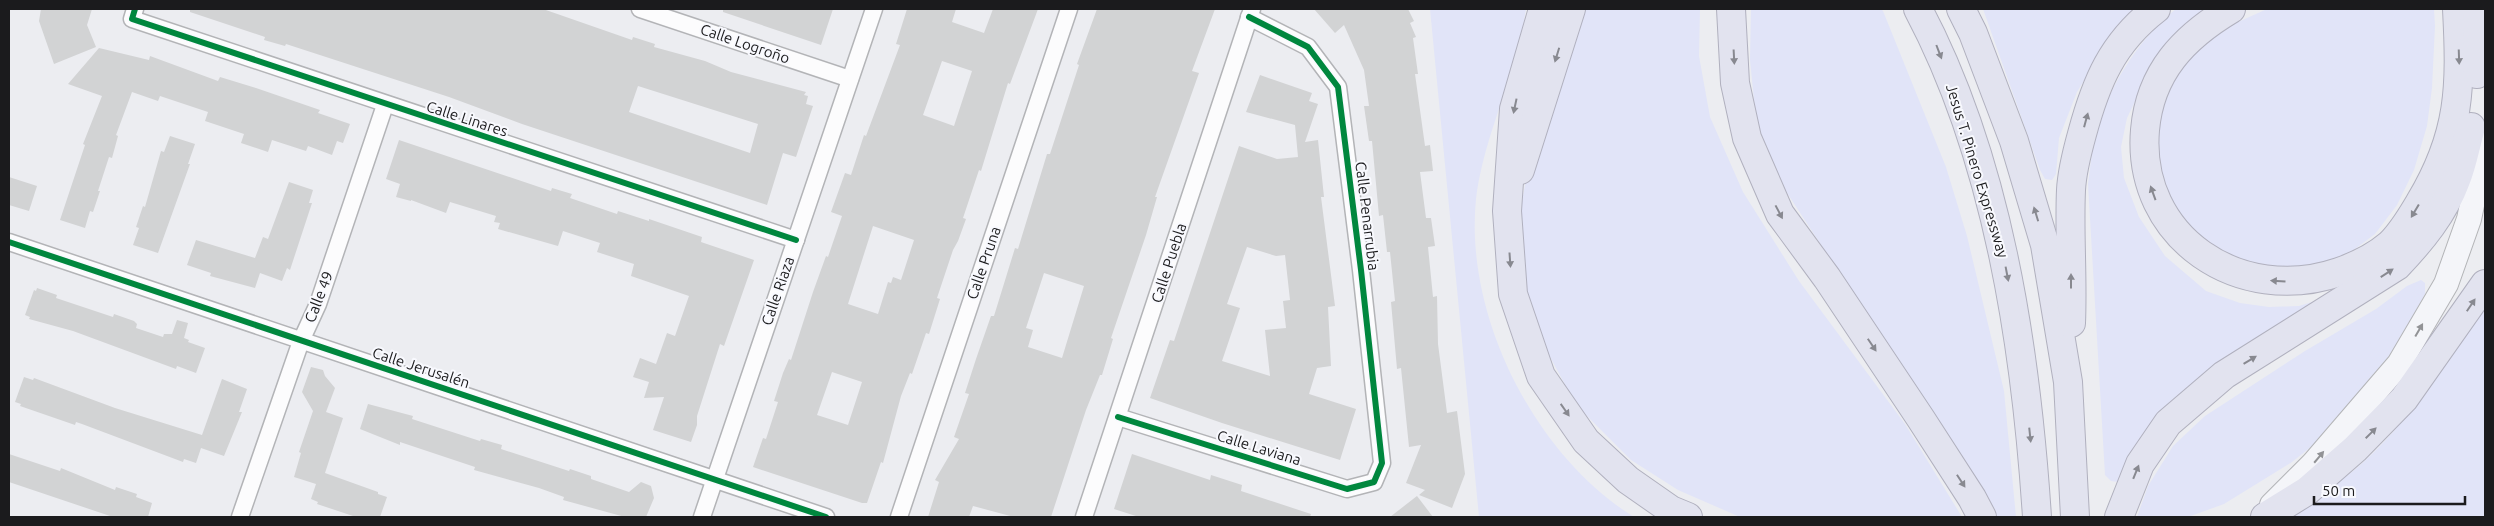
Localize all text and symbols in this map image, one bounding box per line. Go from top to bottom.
street label: Calle Logroño [698,20,792,67]
one-way arrow [1936,45,1944,60]
one-way arrow [1553,48,1561,63]
one-way arrow [1730,50,1738,66]
one-way arrow [2455,50,2463,66]
street label: Jesus T. Pinero Expressway [1943,82,2012,260]
street label: Calle Linares [424,97,510,140]
one-way arrow [1511,99,1519,114]
one-way arrow [2082,113,2090,128]
street label: Calle Penarrubia [1352,160,1383,271]
one-way arrow [2149,186,2157,200]
one-way arrow [1775,204,1783,219]
one-way arrow [2411,204,2420,217]
one-way arrow [2031,207,2039,222]
street label: Calle Puebla [1148,221,1189,305]
street label: Calle Pruna [963,224,1004,302]
one-way arrow [1507,252,1515,268]
street label: Calle Riaza [758,254,797,328]
one-way arrow [2004,267,2012,283]
one-way arrow [2381,268,2394,277]
street label: Calle 49 [301,269,336,325]
one-way arrow [2067,273,2075,289]
one-way arrow [2270,276,2286,284]
one-way arrow [2466,298,2476,312]
one-way arrow [2415,322,2423,337]
one-way arrow [1867,339,1876,352]
street label: Calle Jerusalén [370,344,472,391]
one-way arrow [2244,355,2257,364]
one-way arrow [1560,403,1570,417]
street label: Calle Laviana [1215,427,1303,468]
one-way arrow [2365,427,2377,439]
one-way arrow [2026,428,2034,444]
one-way arrow [2313,452,2325,464]
one-way arrow [2133,465,2141,479]
one-way arrow [1957,474,1966,487]
scale bar [2314,474,2465,506]
text: 50 m [2322,482,2355,499]

